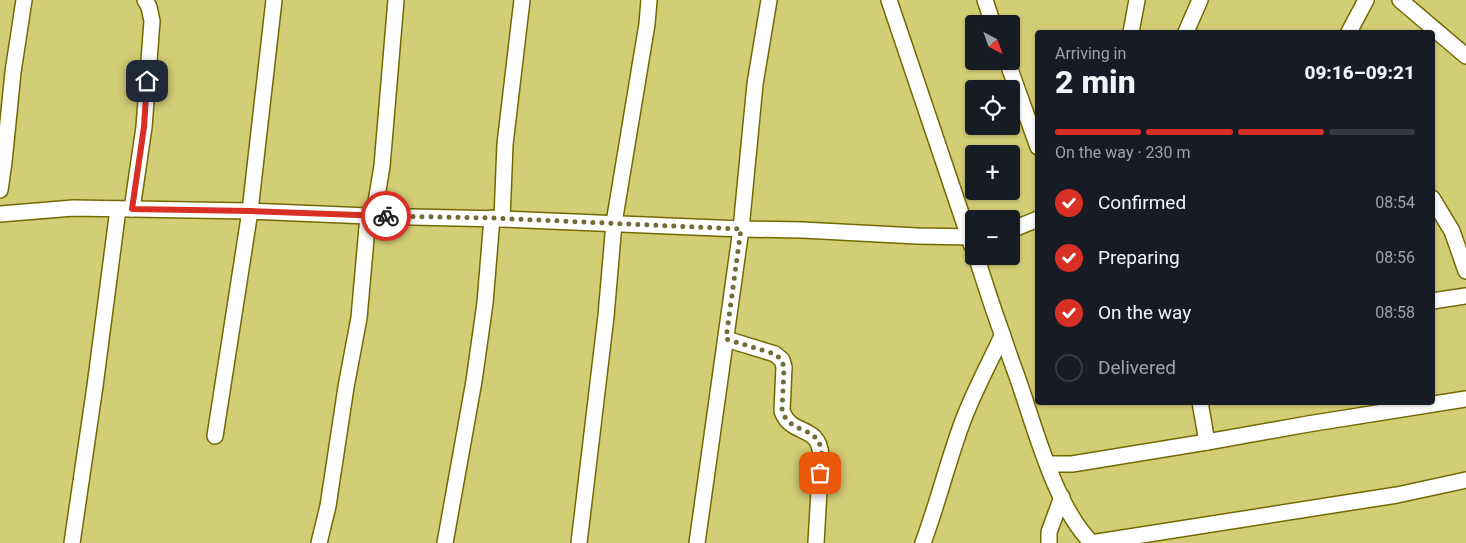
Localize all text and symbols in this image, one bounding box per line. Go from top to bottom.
north arrow [965,15,1020,70]
map controls [965,15,1020,265]
text: Arriving in [1055,44,1126,63]
pin [126,60,168,102]
text: 09:16–09:21 [1304,61,1415,84]
text: 2 min [1055,63,1136,101]
icon: home [133,67,161,95]
button: locate [965,80,1020,135]
text: On the way · 230 m [1055,143,1191,162]
button: + [965,145,1020,200]
icon: check [1055,189,1083,217]
courier [361,191,411,241]
text: Confirmed [1098,191,1186,214]
text: 08:54 [1375,193,1415,212]
icon: bike [372,202,400,230]
button: − [965,210,1020,265]
icon: check [1055,244,1083,272]
text: Preparing [1098,246,1180,269]
text: 08:56 [1375,248,1415,267]
icon: check [1055,299,1083,327]
text: On the way [1098,301,1191,324]
text: 08:58 [1375,303,1415,322]
text: Delivered [1098,356,1176,379]
pin [799,452,841,494]
icon: bag [806,459,834,487]

